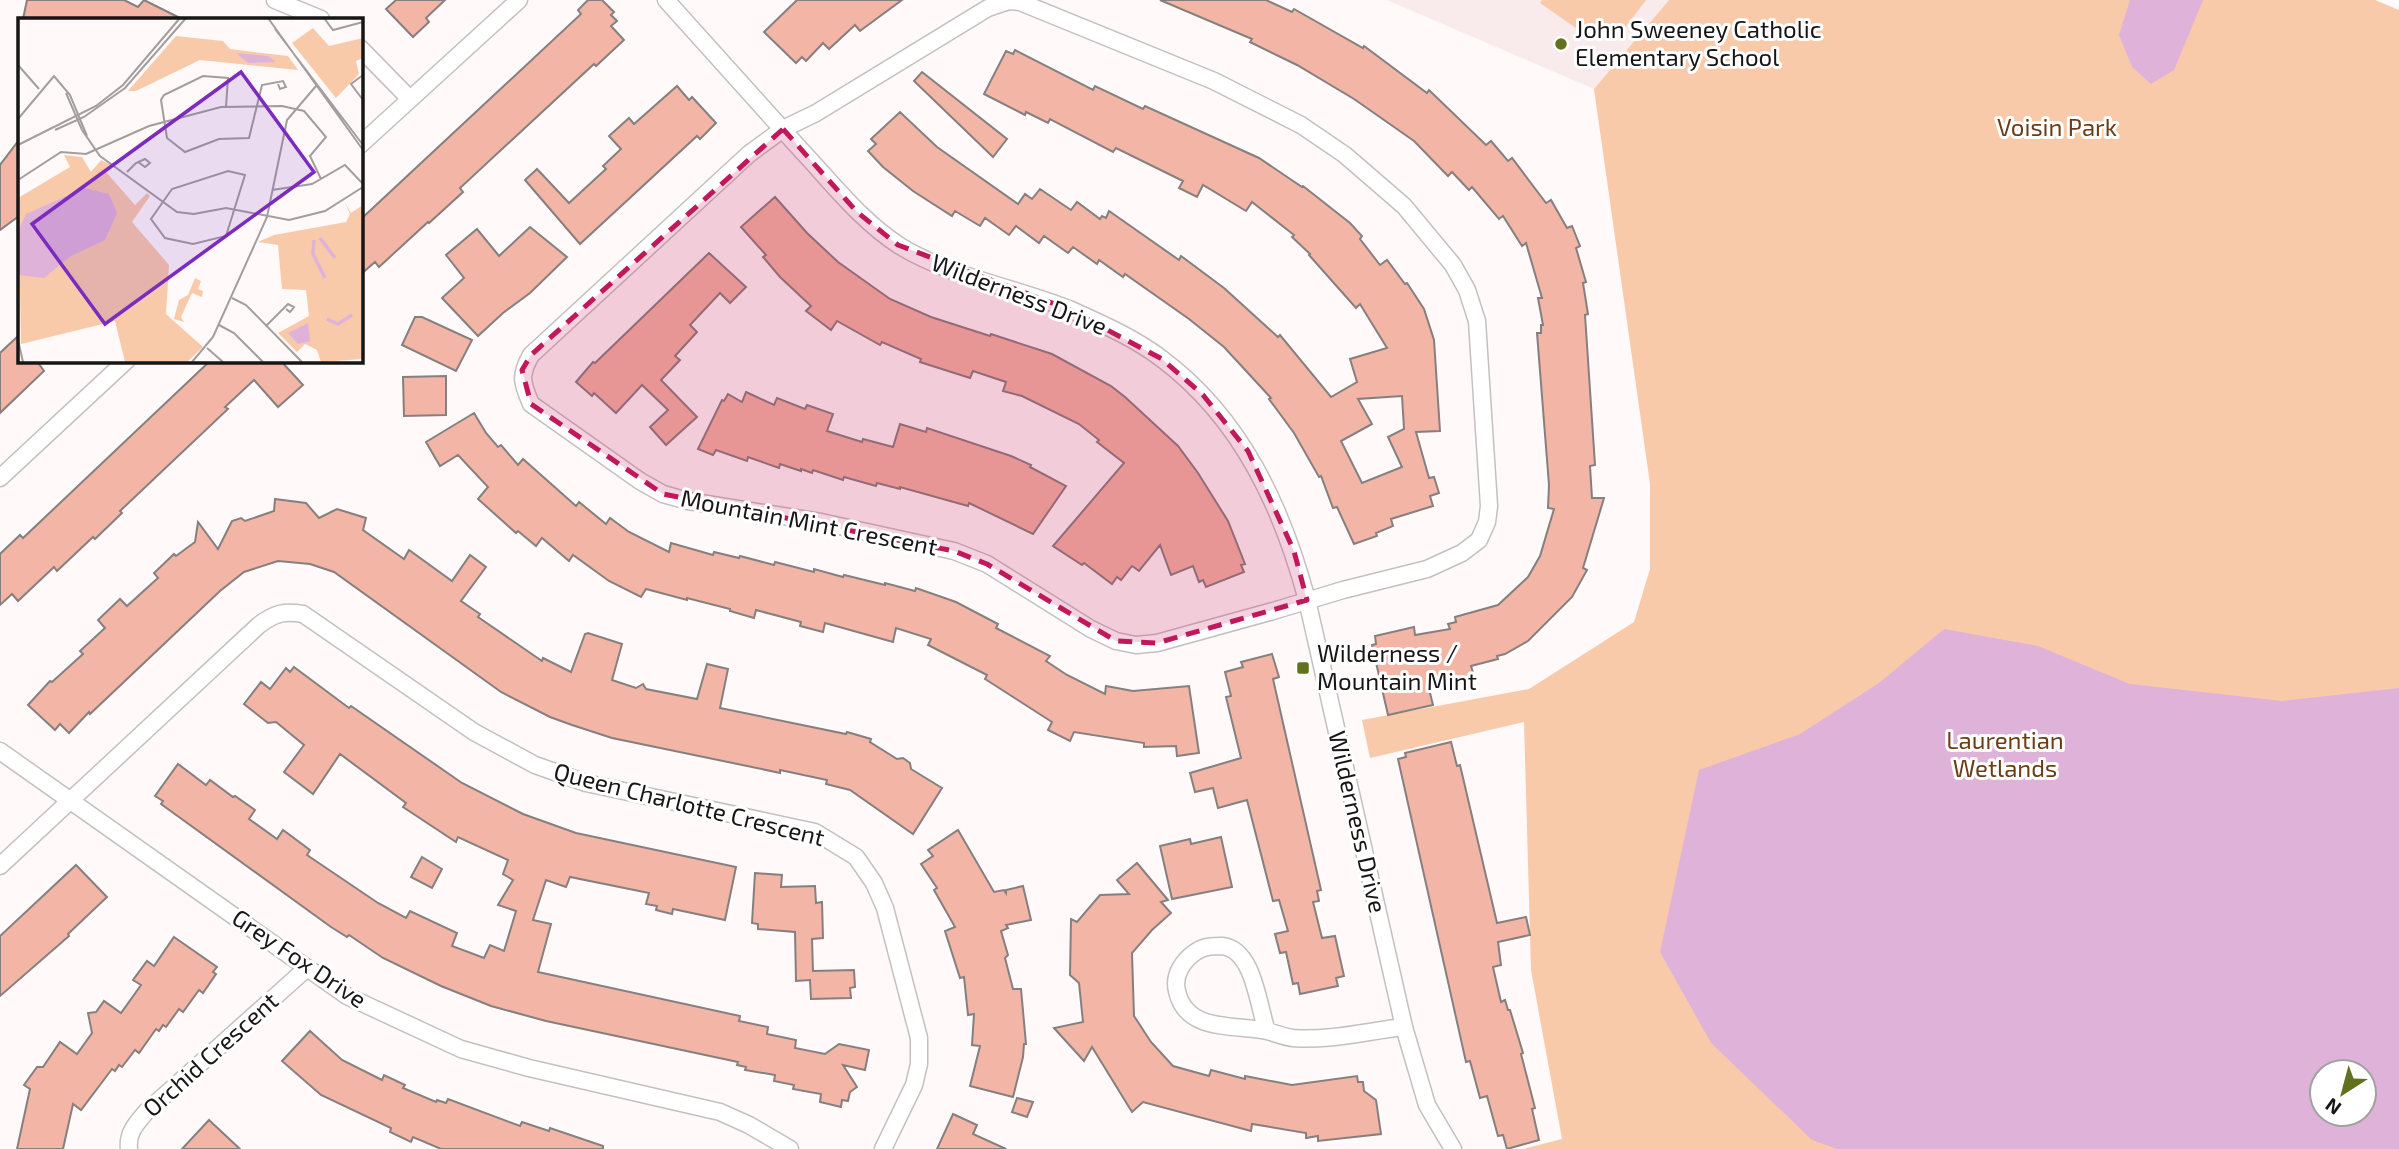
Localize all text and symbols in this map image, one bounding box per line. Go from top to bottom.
place label: John Sweeney Catholic Elementary School [1575,14,1822,71]
inset map [18,18,362,362]
marker: John Sweeney Catholic Elementary School [1553,36,1569,52]
park label: Voisin Park [1997,112,2117,141]
street label: Wilderness Drive [928,247,1111,340]
street label: Mountain Mint Crescent [678,482,940,561]
place label: Wilderness / Mountain Mint [1317,638,1477,695]
marker: Wilderness / Mountain Mint [1295,660,1311,676]
park label: Laurentian Wetlands [1946,725,2064,782]
street label: Wilderness Drive [1323,728,1393,915]
street label: Queen Charlotte Crescent [551,756,828,851]
street label: Grey Fox Drive [227,902,372,1013]
street label: Orchid Crescent [137,986,283,1122]
north arrow [2308,1058,2378,1128]
text: N [2320,1094,2345,1120]

